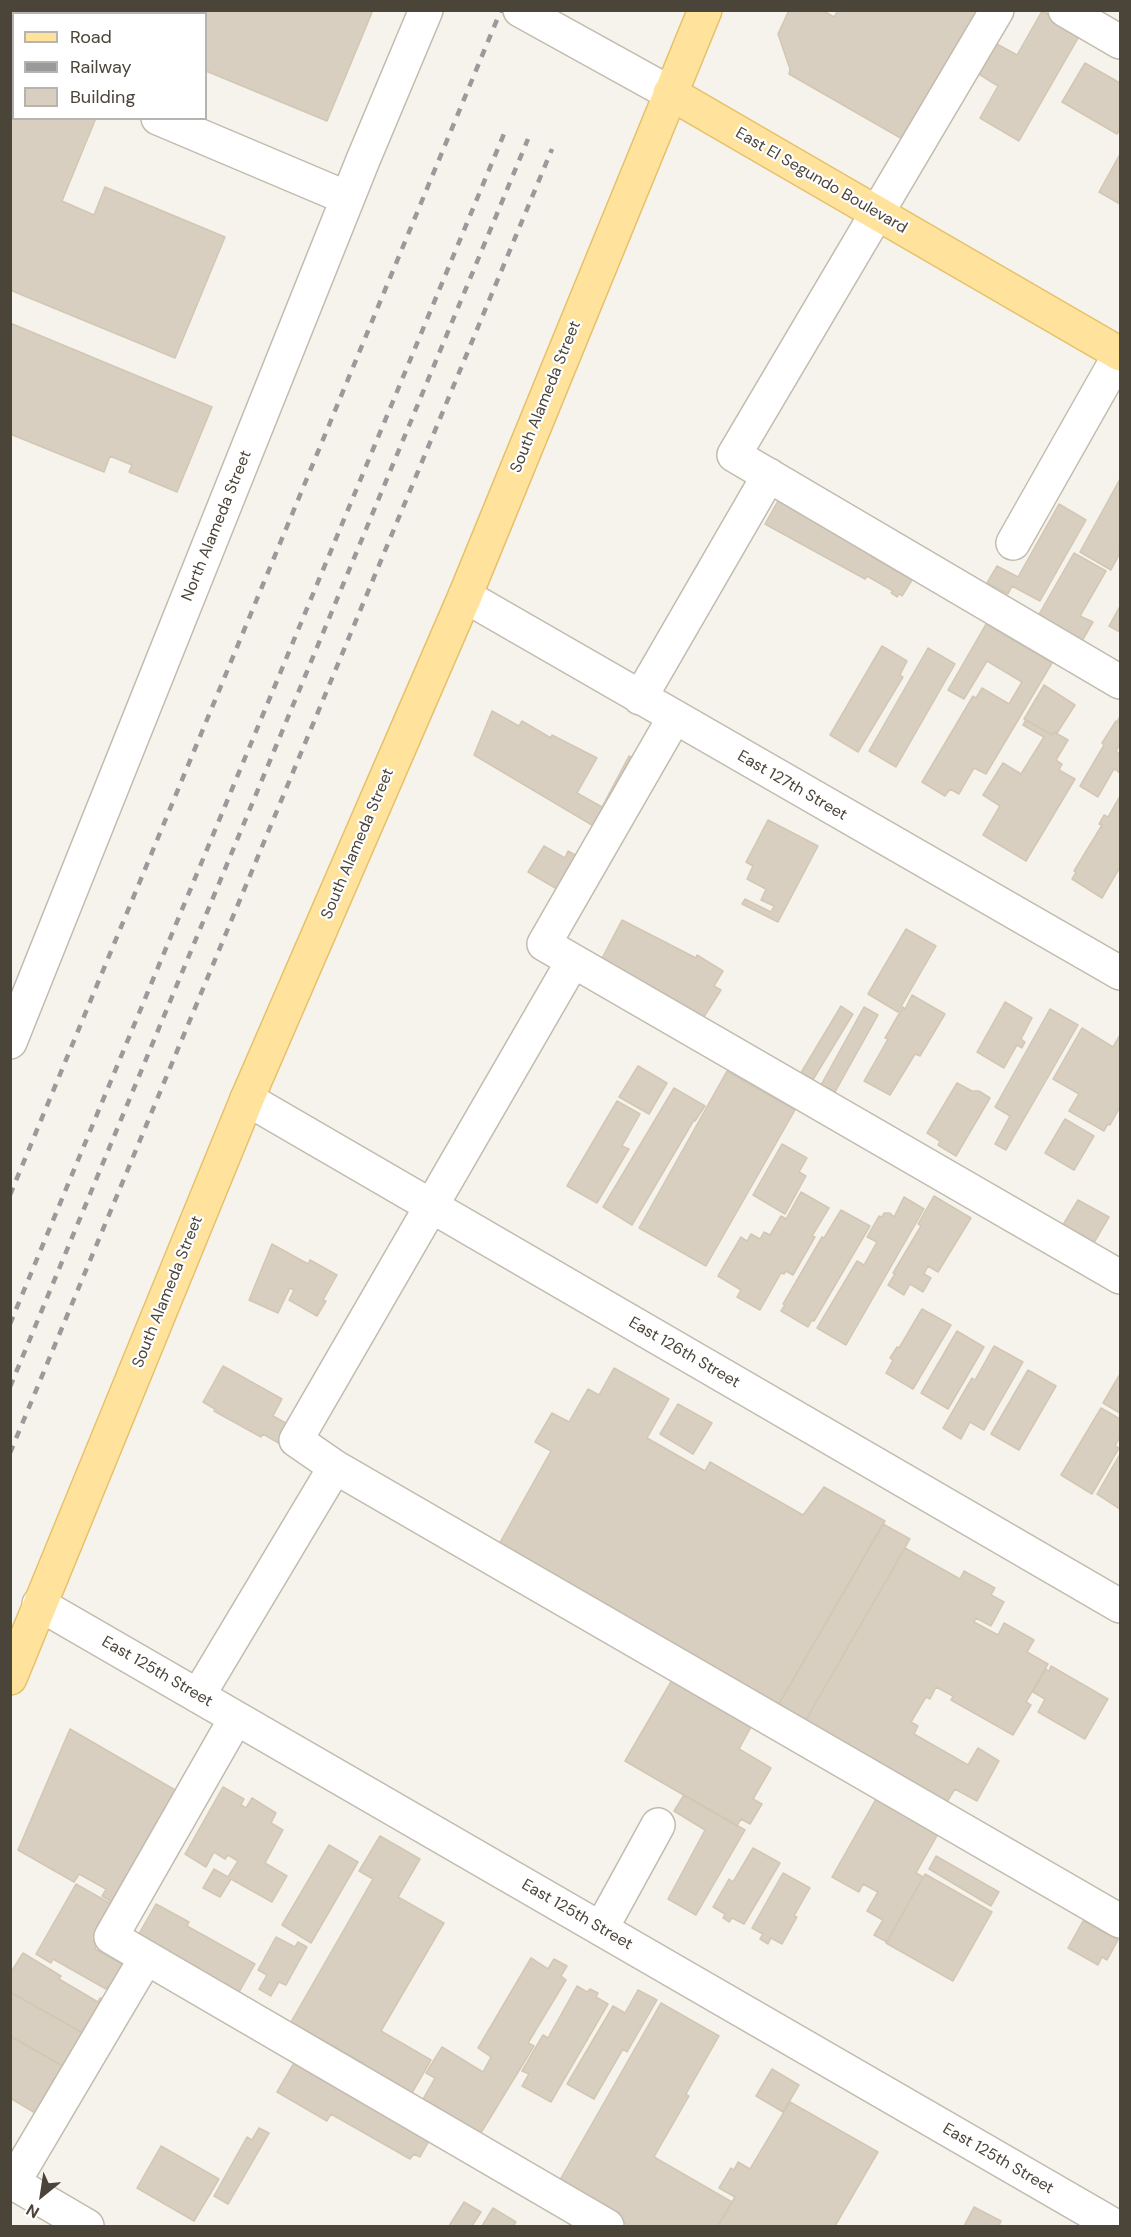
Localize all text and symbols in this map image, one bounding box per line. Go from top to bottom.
legend [12,12,207,120]
text: Road [70,25,112,49]
text: Railway [70,55,132,79]
text: Building [70,85,135,109]
street label: East El Segundo Boulevard [732,124,910,238]
street label: South Alameda Street [507,318,585,476]
street label: North Alameda Street [178,448,256,604]
street label: East 127th Street [734,747,850,825]
street label: South Alameda Street [317,766,399,922]
street label: South Alameda Street [129,1213,207,1371]
street label: East 126th Street [625,1313,743,1393]
street label: East 125th Street [98,1632,216,1712]
street label: East 125th Street [518,1875,636,1955]
street label: East 125th Street [939,2119,1057,2199]
north arrow [12,2165,72,2225]
text: N [22,2199,43,2223]

